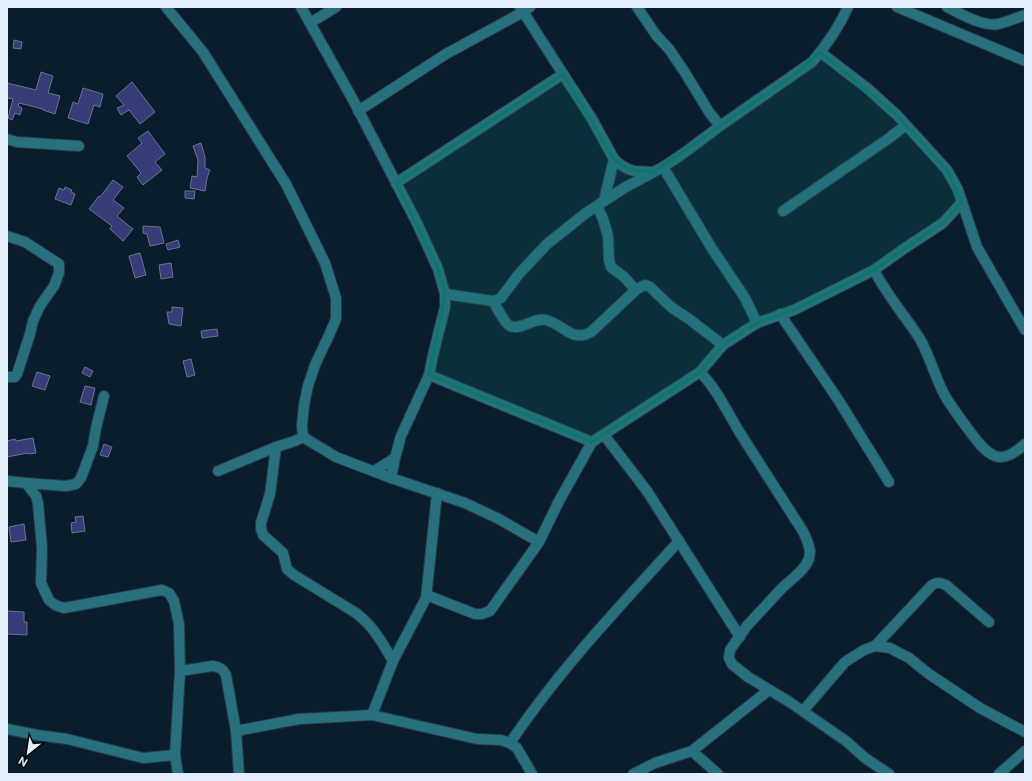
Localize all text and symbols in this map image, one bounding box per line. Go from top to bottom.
north arrow [8,733,48,773]
text: N [16,754,30,769]

